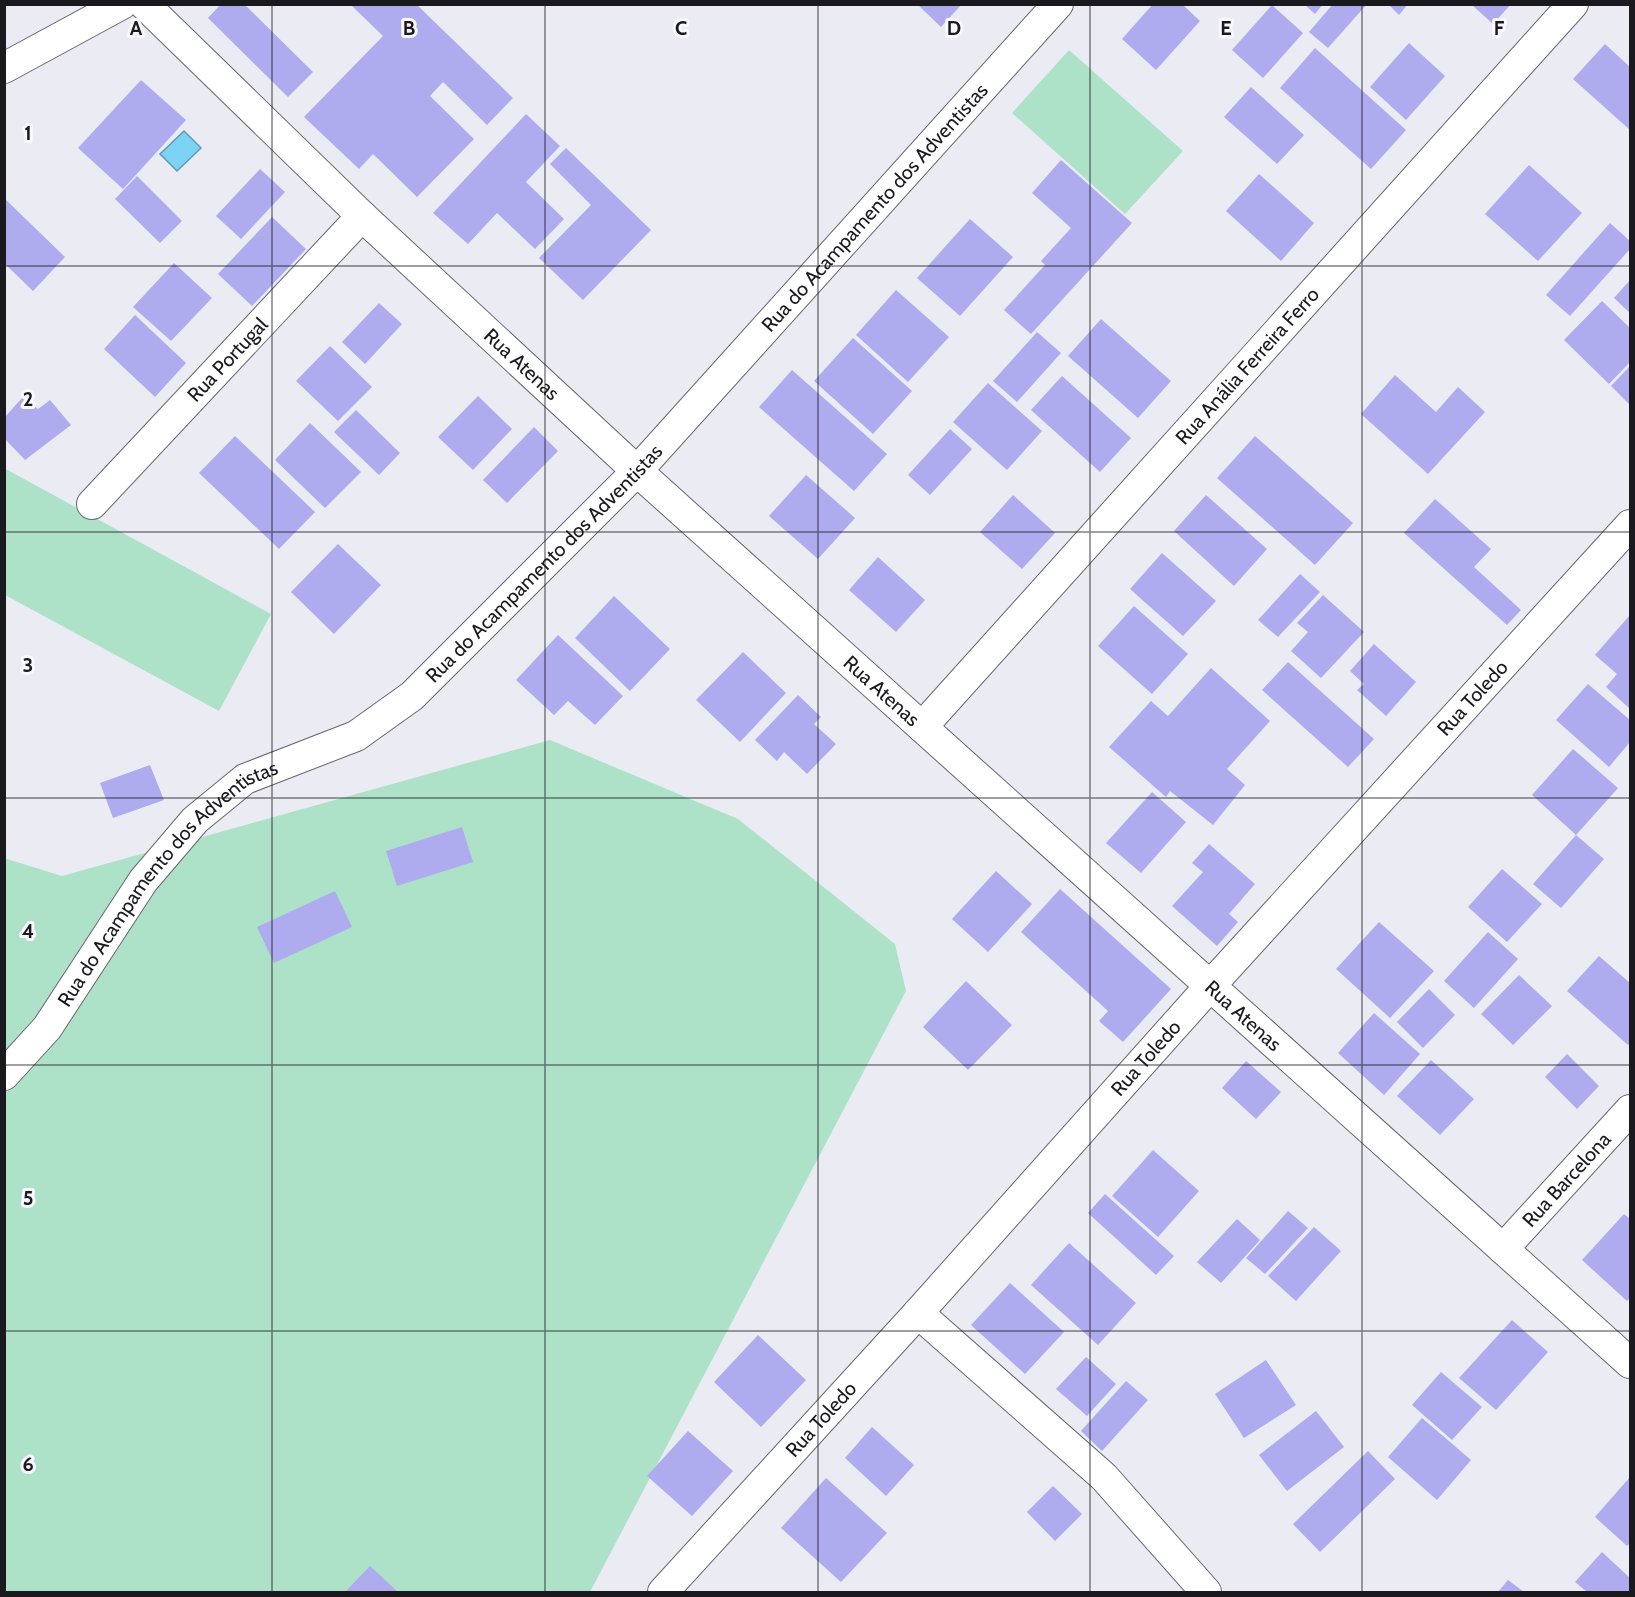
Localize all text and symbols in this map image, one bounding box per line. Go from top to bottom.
text: A [130,16,143,40]
text: B [403,16,415,40]
text: C [675,16,687,40]
text: D [947,16,961,40]
text: E [1220,16,1232,40]
text: F [1494,16,1505,40]
street label: Rua do Acampamento dos Adventistas [757,78,993,337]
text: 1 [24,121,32,145]
street label: Rua Anália Ferreira Ferro [1170,282,1324,449]
street label: Rua Portugal [182,312,273,407]
street label: Rua Atenas [479,323,564,405]
text: 2 [23,387,33,411]
street label: Rua do Acampamento dos Adventistas [420,439,667,688]
street label: Rua Atenas [839,650,925,731]
text: 3 [23,653,33,677]
street label: Rua Toledo [1432,655,1513,741]
street label: Rua do Acampamento dos Adventistas [52,756,281,1011]
text: 4 [22,919,34,943]
street label: Rua Atenas [1200,975,1286,1056]
street label: Rua Toledo [1106,1015,1186,1101]
street label: Rua Barcelona [1517,1127,1616,1232]
text: 5 [23,1186,33,1210]
street label: Rua Toledo [780,1377,861,1462]
text: 6 [22,1452,34,1476]

